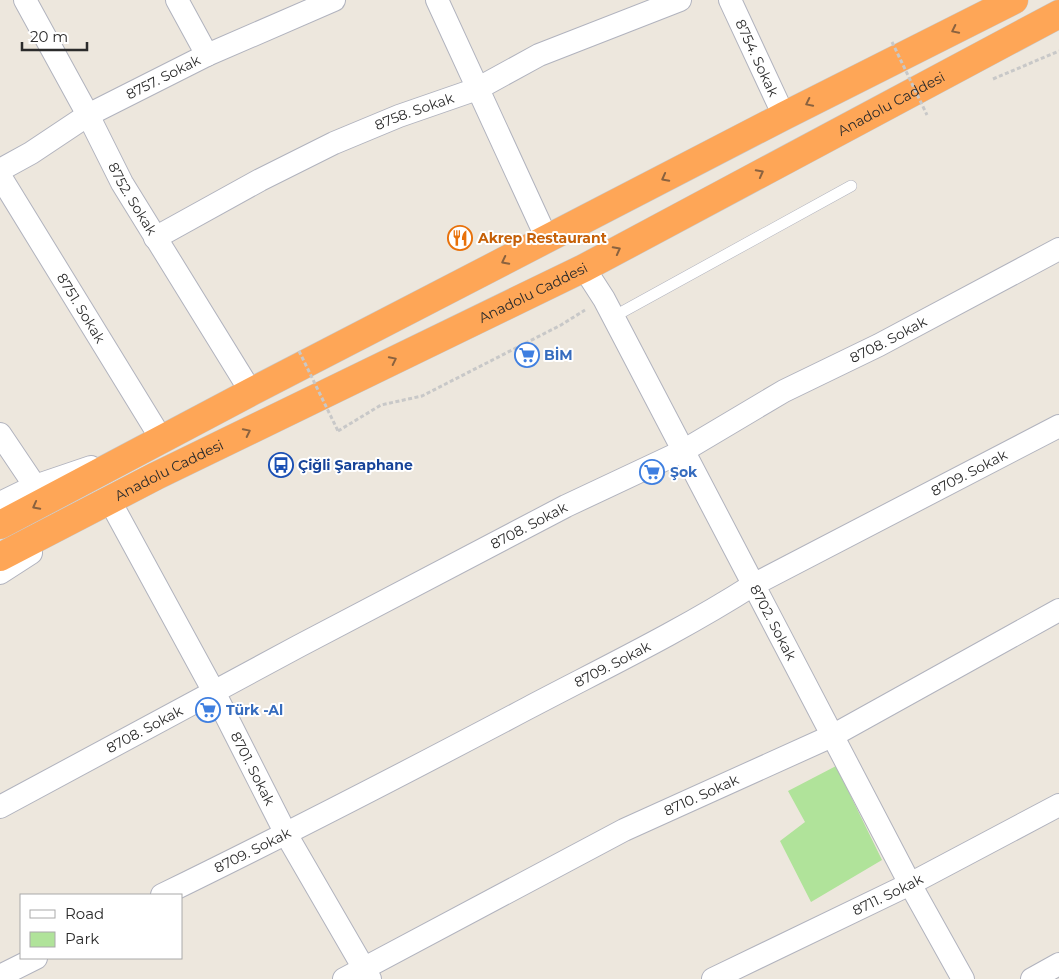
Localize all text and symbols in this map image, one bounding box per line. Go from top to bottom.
street label: 8754. Sokak [731,16,783,100]
scale bar [22,20,88,52]
one-way arrow [951,24,960,34]
text: 20 m [30,27,68,46]
street label: 8757. Sokak [123,51,204,103]
street label: Anadolu Caddesi [834,68,948,140]
street label: 8758. Sokak [372,89,457,134]
one-way arrow [805,97,814,107]
street label: 8752. Sokak [104,159,161,239]
one-way arrow [755,170,764,180]
one-way arrow [661,172,670,182]
restaurant icon: Akrep Restaurant [447,225,473,251]
place label: Akrep Restaurant [477,229,607,247]
one-way arrow [612,246,621,256]
one-way arrow [502,255,511,265]
street label: Anadolu Caddesi [476,259,591,327]
street label: 8751. Sokak [53,270,110,347]
street label: 8708. Sokak [847,312,930,367]
supermarket icon: BİM [514,342,540,368]
place label: BİM [544,346,573,364]
one-way arrow [388,356,397,367]
one-way arrow [242,427,251,438]
street label: Anadolu Caddesi [112,436,226,505]
street label: 8709. Sokak [928,445,1011,500]
bus stop icon: Çiğli Şaraphane [268,452,294,478]
place label: Çiğli Şaraphane [298,456,413,474]
supermarket icon: Şok [639,459,665,485]
place label: Şok [670,463,698,481]
street label: 8708. Sokak [487,498,571,553]
one-way arrow [33,500,42,510]
street label: 8702. Sokak [746,581,801,664]
street label: 8709. Sokak [571,637,654,691]
supermarket icon: Türk -Al [195,697,221,723]
street label: 8708. Sokak [103,701,186,757]
place label: Türk -Al [226,701,283,719]
street label: 8701. Sokak [227,729,279,809]
street label: 8710. Sokak [661,770,742,820]
street label: 8709. Sokak [211,823,294,877]
street label: 8711. Sokak [849,869,927,919]
legend [20,894,182,959]
text: Road [65,904,104,923]
text: Park [65,929,99,948]

